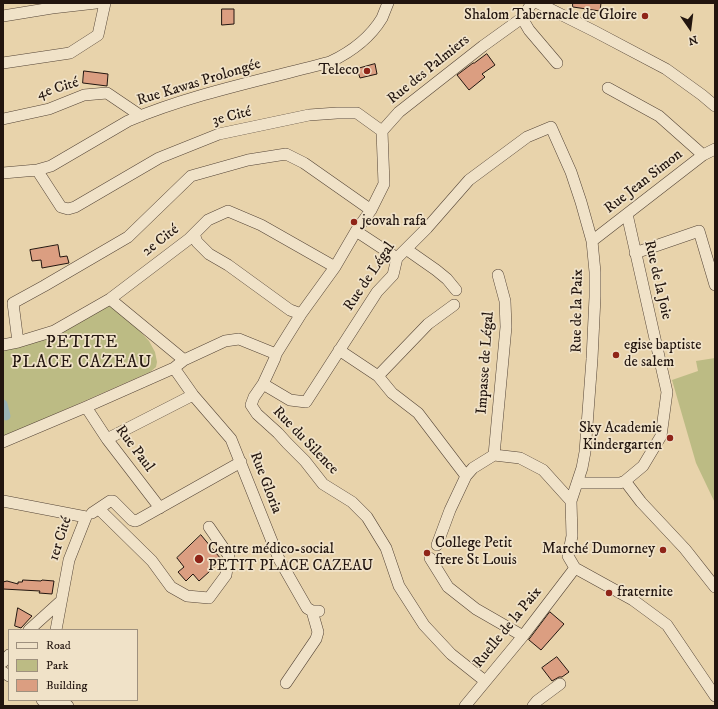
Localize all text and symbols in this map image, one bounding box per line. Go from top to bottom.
place label: Shalom Tabernacle de Gloire [464,7,637,25]
north arrow [670,8,710,48]
marker: Shalom Tabernacle de Gloire [640,11,650,21]
street label: Rue des Palmiers [384,32,474,108]
text: N [687,32,699,48]
street label: Rue Kawas Prolongée [135,56,263,110]
place label: Teleco [319,62,359,80]
marker: Teleco [362,66,372,76]
street label: 4e Cité [35,74,81,104]
street label: 3e Cité [211,103,253,131]
street label: Rue Jean Simon [601,146,687,218]
place label: jeovah rafa [362,213,426,231]
marker: jeovah rafa [349,217,359,227]
street label: 2e Cité [139,221,183,261]
street label: Rue de Légal [341,239,399,315]
street label: Rue de la Joie [639,239,675,321]
street label: Rue de la Paix [568,269,588,353]
street label: Impasse de Légal [473,311,499,415]
district label: PETITE PLACE CAZEAU [12,333,152,373]
place label: egise baptiste de salem [624,337,701,372]
marker: egise baptiste de salem [611,350,621,360]
street label: Rue du Silence [268,403,342,479]
place label: Sky Academie Kindergarten [579,420,662,455]
street label: Rue Paul [111,422,157,476]
marker: Sky Academie Kindergarten [665,433,675,443]
street label: Rue Gloria [245,450,285,516]
street label: 1er Cité [45,515,77,563]
place label: College Petit frere St Louis [435,535,517,570]
place label: Centre médico-social PETIT PLACE CAZEAU [208,541,373,576]
place label: Marché Dumorney [542,541,655,559]
marker: Marché Dumorney [658,545,668,555]
marker: College Petit frere St Louis [422,548,432,558]
marker: Centre médico-social PETIT PLACE CAZEAU [193,553,205,565]
street label: Ruelle de la Paix [470,584,546,672]
place label: fraternite [617,584,673,602]
marker: fraternite [604,588,614,598]
legend [8,629,138,701]
text: Road [46,638,71,653]
text: Park [46,658,68,673]
text: Building [46,678,87,693]

